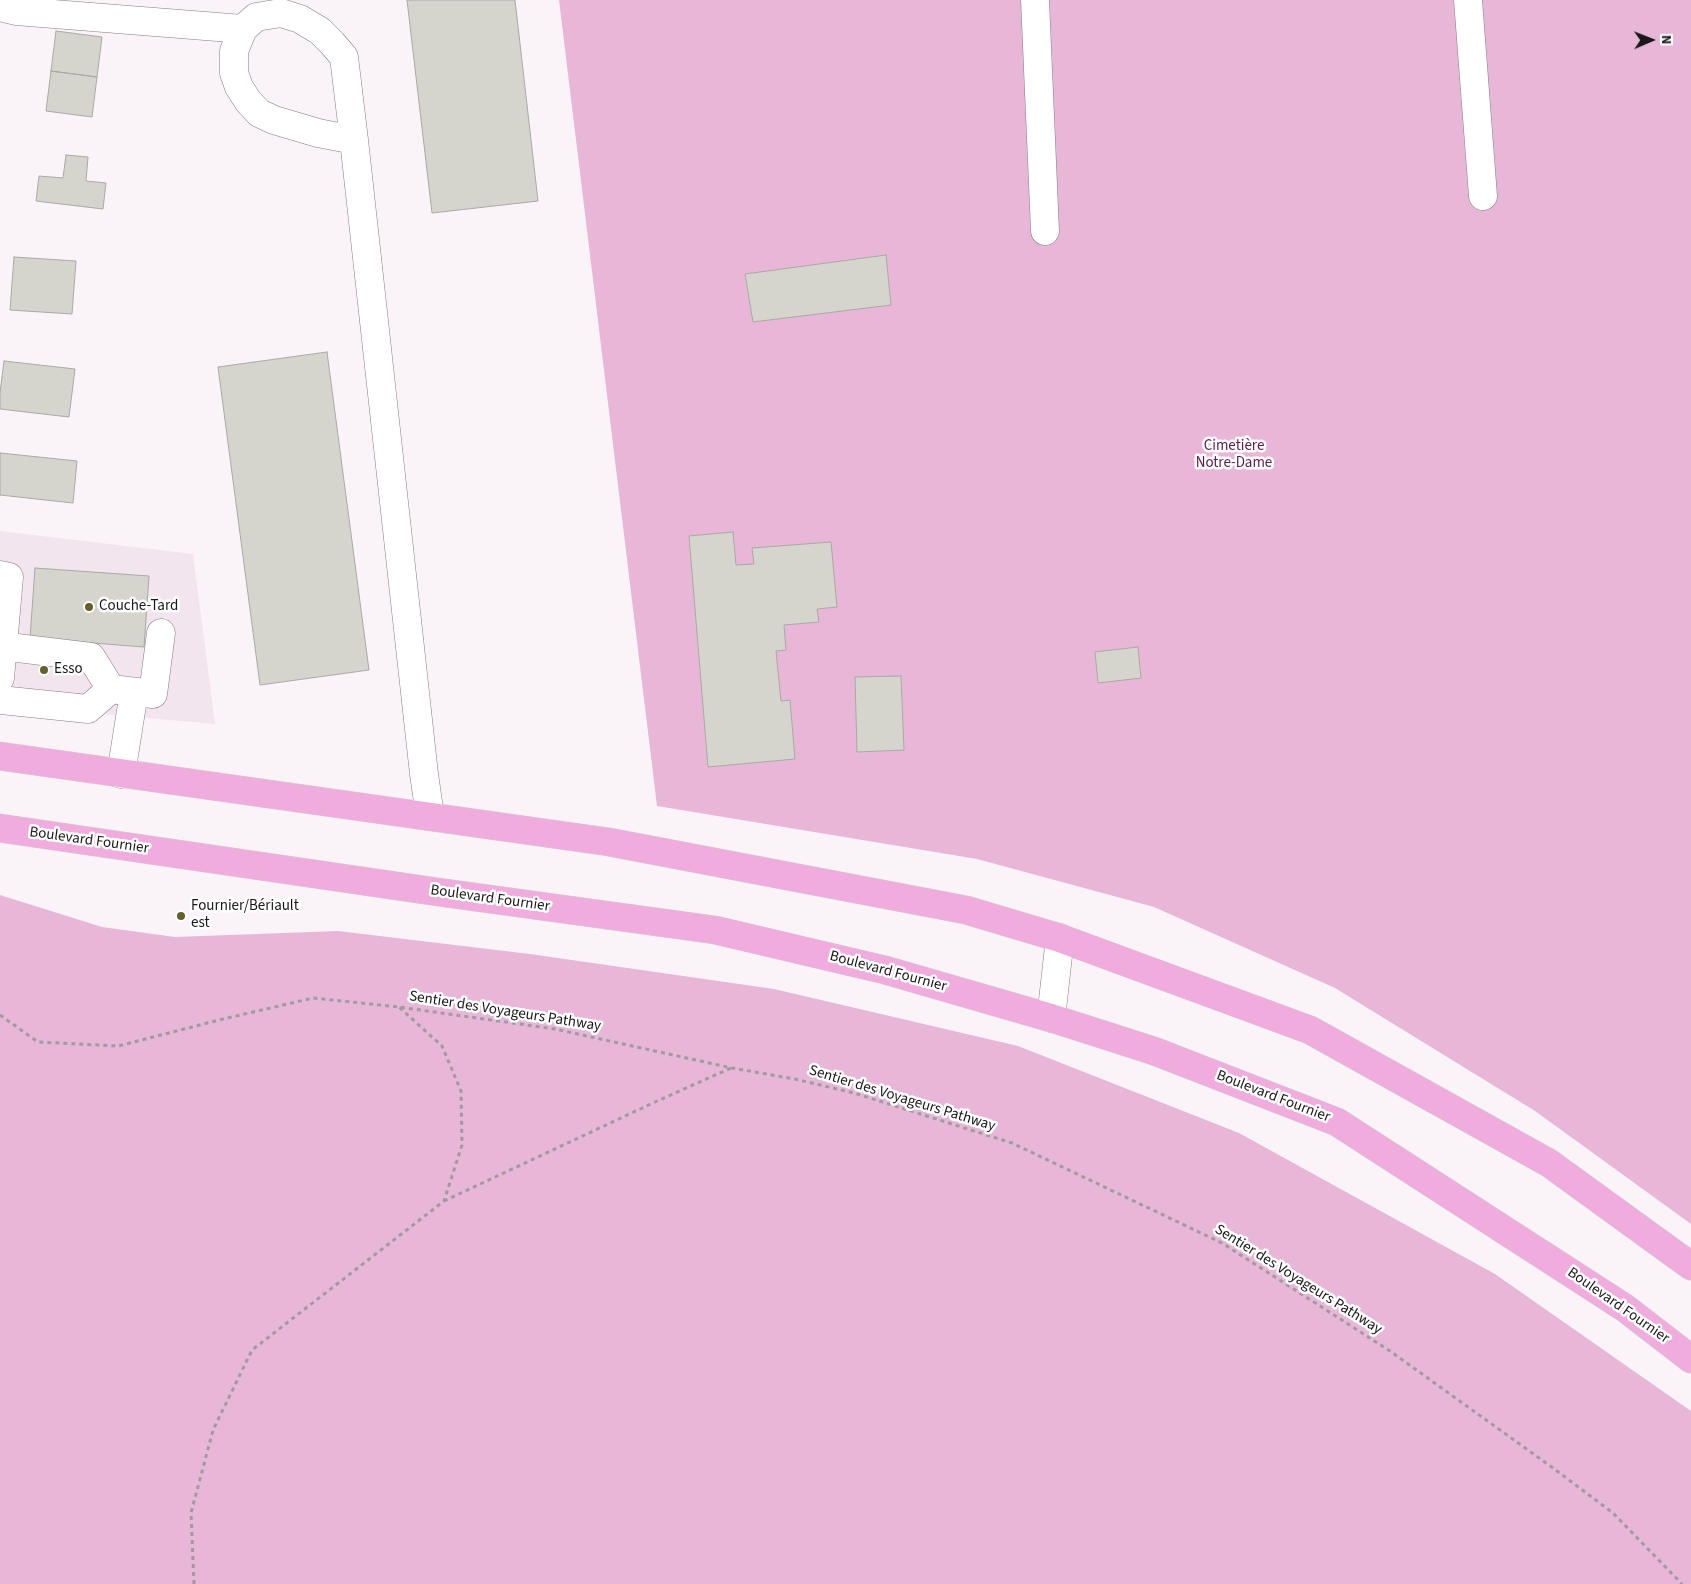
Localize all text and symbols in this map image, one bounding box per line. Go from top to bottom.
north arrow [1626,15,1676,65]
text: N [1656,35,1676,45]
park label: Cimetière Notre-Dame [1196,438,1272,473]
place label: Couche-Tard [99,598,178,616]
marker: Couche-Tard [83,601,95,613]
place label: Esso [54,661,83,679]
marker: Esso [38,664,50,676]
street label: Boulevard Fournier [28,824,150,858]
street label: Boulevard Fournier [429,882,551,916]
place label: Fournier/Bériault est [191,898,299,933]
marker: Fournier/Bériault est [175,910,187,922]
street label: Boulevard Fournier [828,948,948,996]
street label: Sentier des Voyageurs Pathway [408,988,602,1036]
street label: Sentier des Voyageurs Pathway [807,1062,997,1136]
street label: Boulevard Fournier [1214,1067,1332,1127]
street label: Sentier des Voyageurs Pathway [1211,1221,1385,1339]
street label: Boulevard Fournier [1564,1264,1672,1348]

